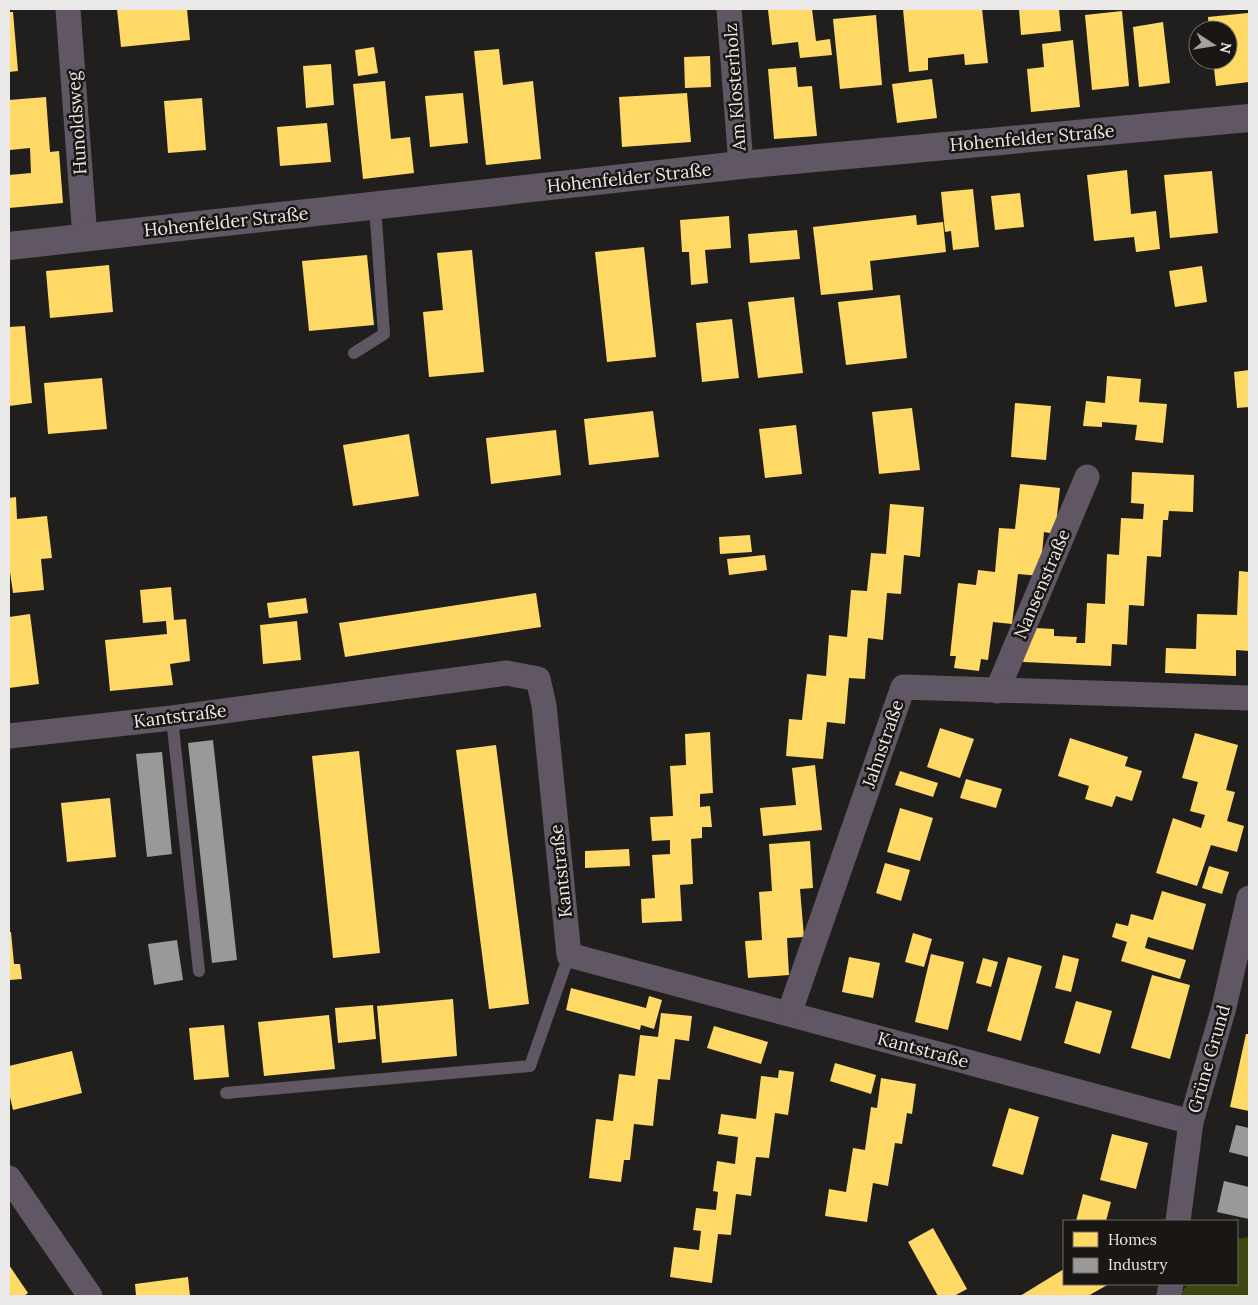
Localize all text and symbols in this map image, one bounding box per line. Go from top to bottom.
north arrow [1188,20,1238,70]
street label: Am Klosterholz [719,22,751,153]
text: N [1216,41,1236,55]
street label: Hunoldsweg [61,69,92,176]
street label: Hohenfelder Straße [949,119,1116,156]
street label: Hohenfelder Straße [545,157,713,198]
street label: Hohenfelder Straße [142,201,310,242]
street label: Nansenstraße [1008,525,1075,642]
street label: Jahnstraße [856,697,908,792]
street label: Kantstraße [132,698,228,733]
street label: Kantstraße [544,823,577,919]
street label: Grüne Grund [1182,1002,1235,1116]
street label: Kantstraße [875,1026,972,1073]
legend [1063,1220,1238,1285]
text: Homes [1108,1230,1157,1249]
text: Industry [1108,1255,1167,1274]

